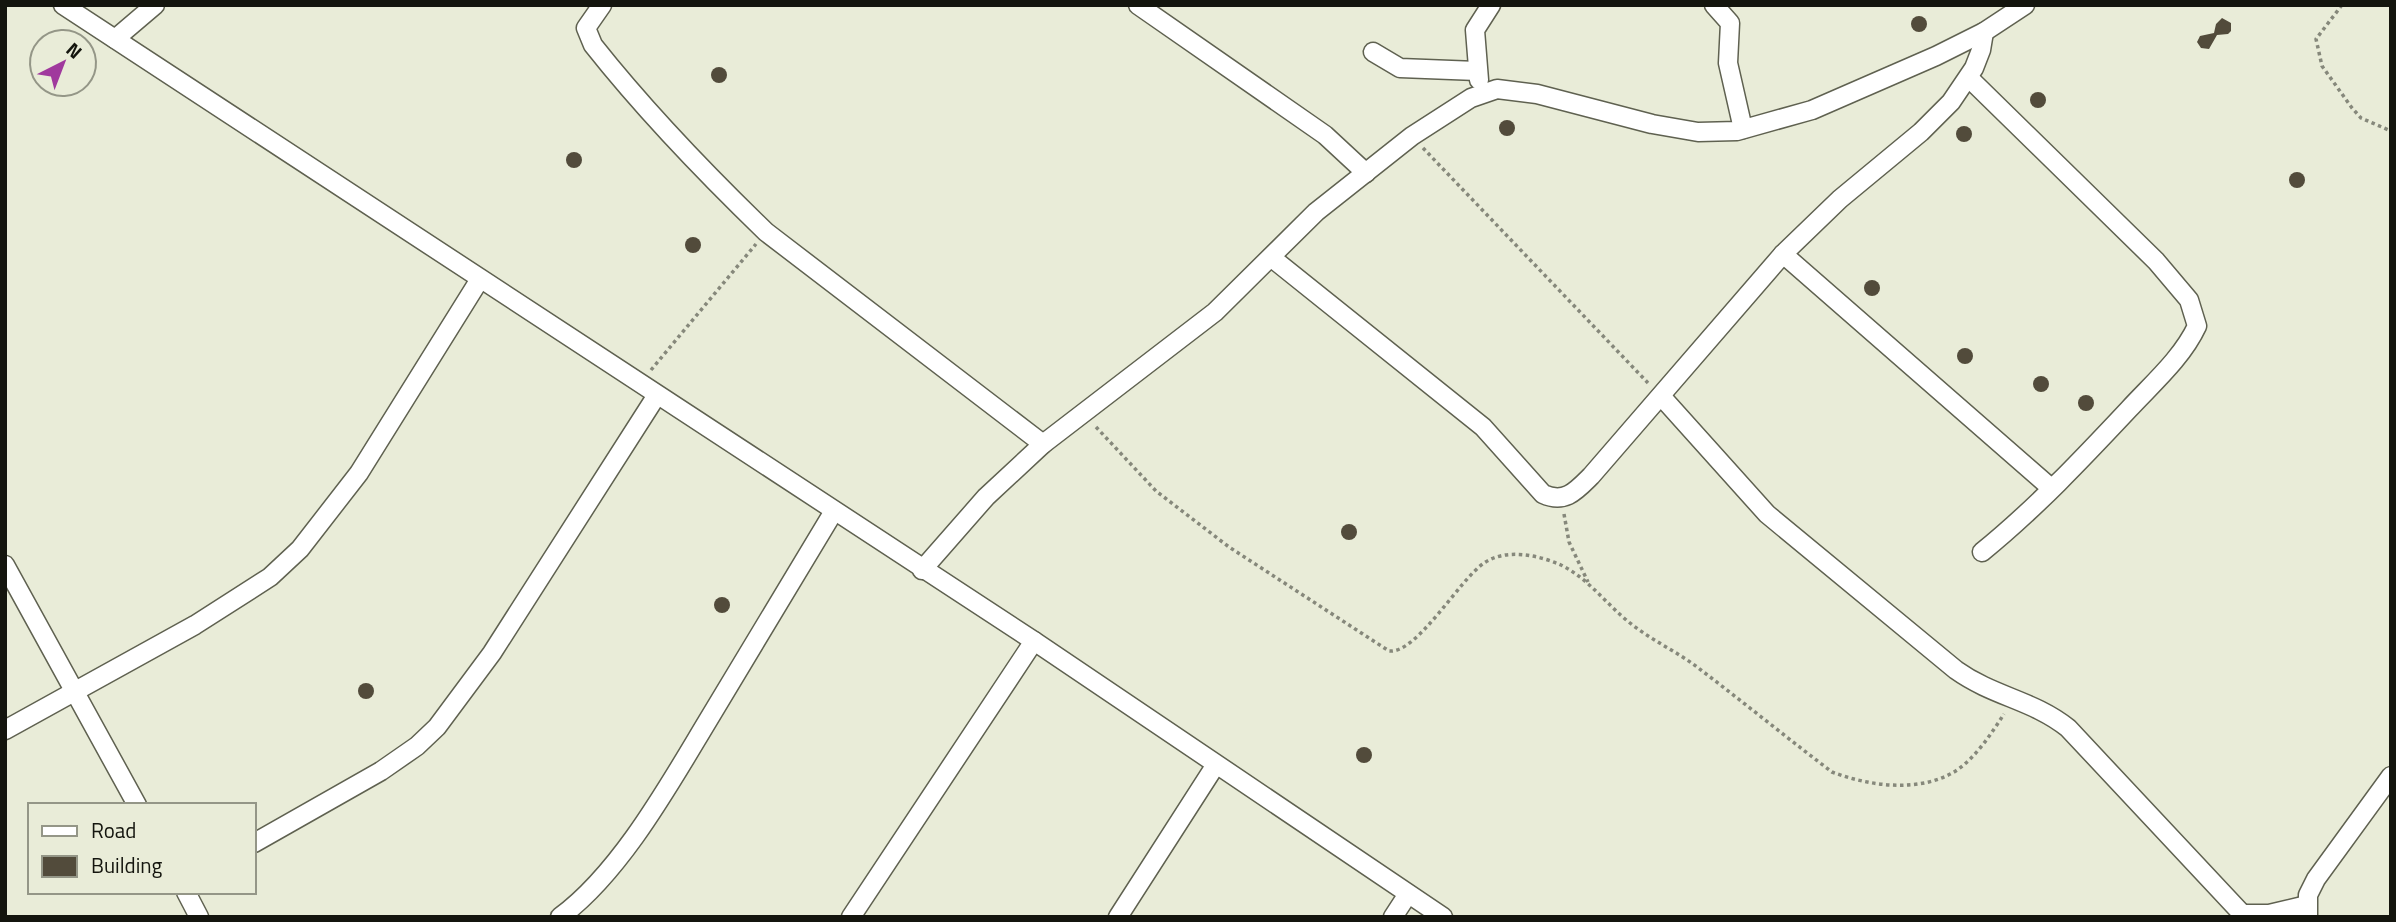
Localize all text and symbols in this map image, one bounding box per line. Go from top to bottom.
north arrow [28,28,98,98]
text: N [60,35,89,65]
legend [28,803,256,894]
text: Road [91,814,136,846]
text: Building [91,849,163,881]

